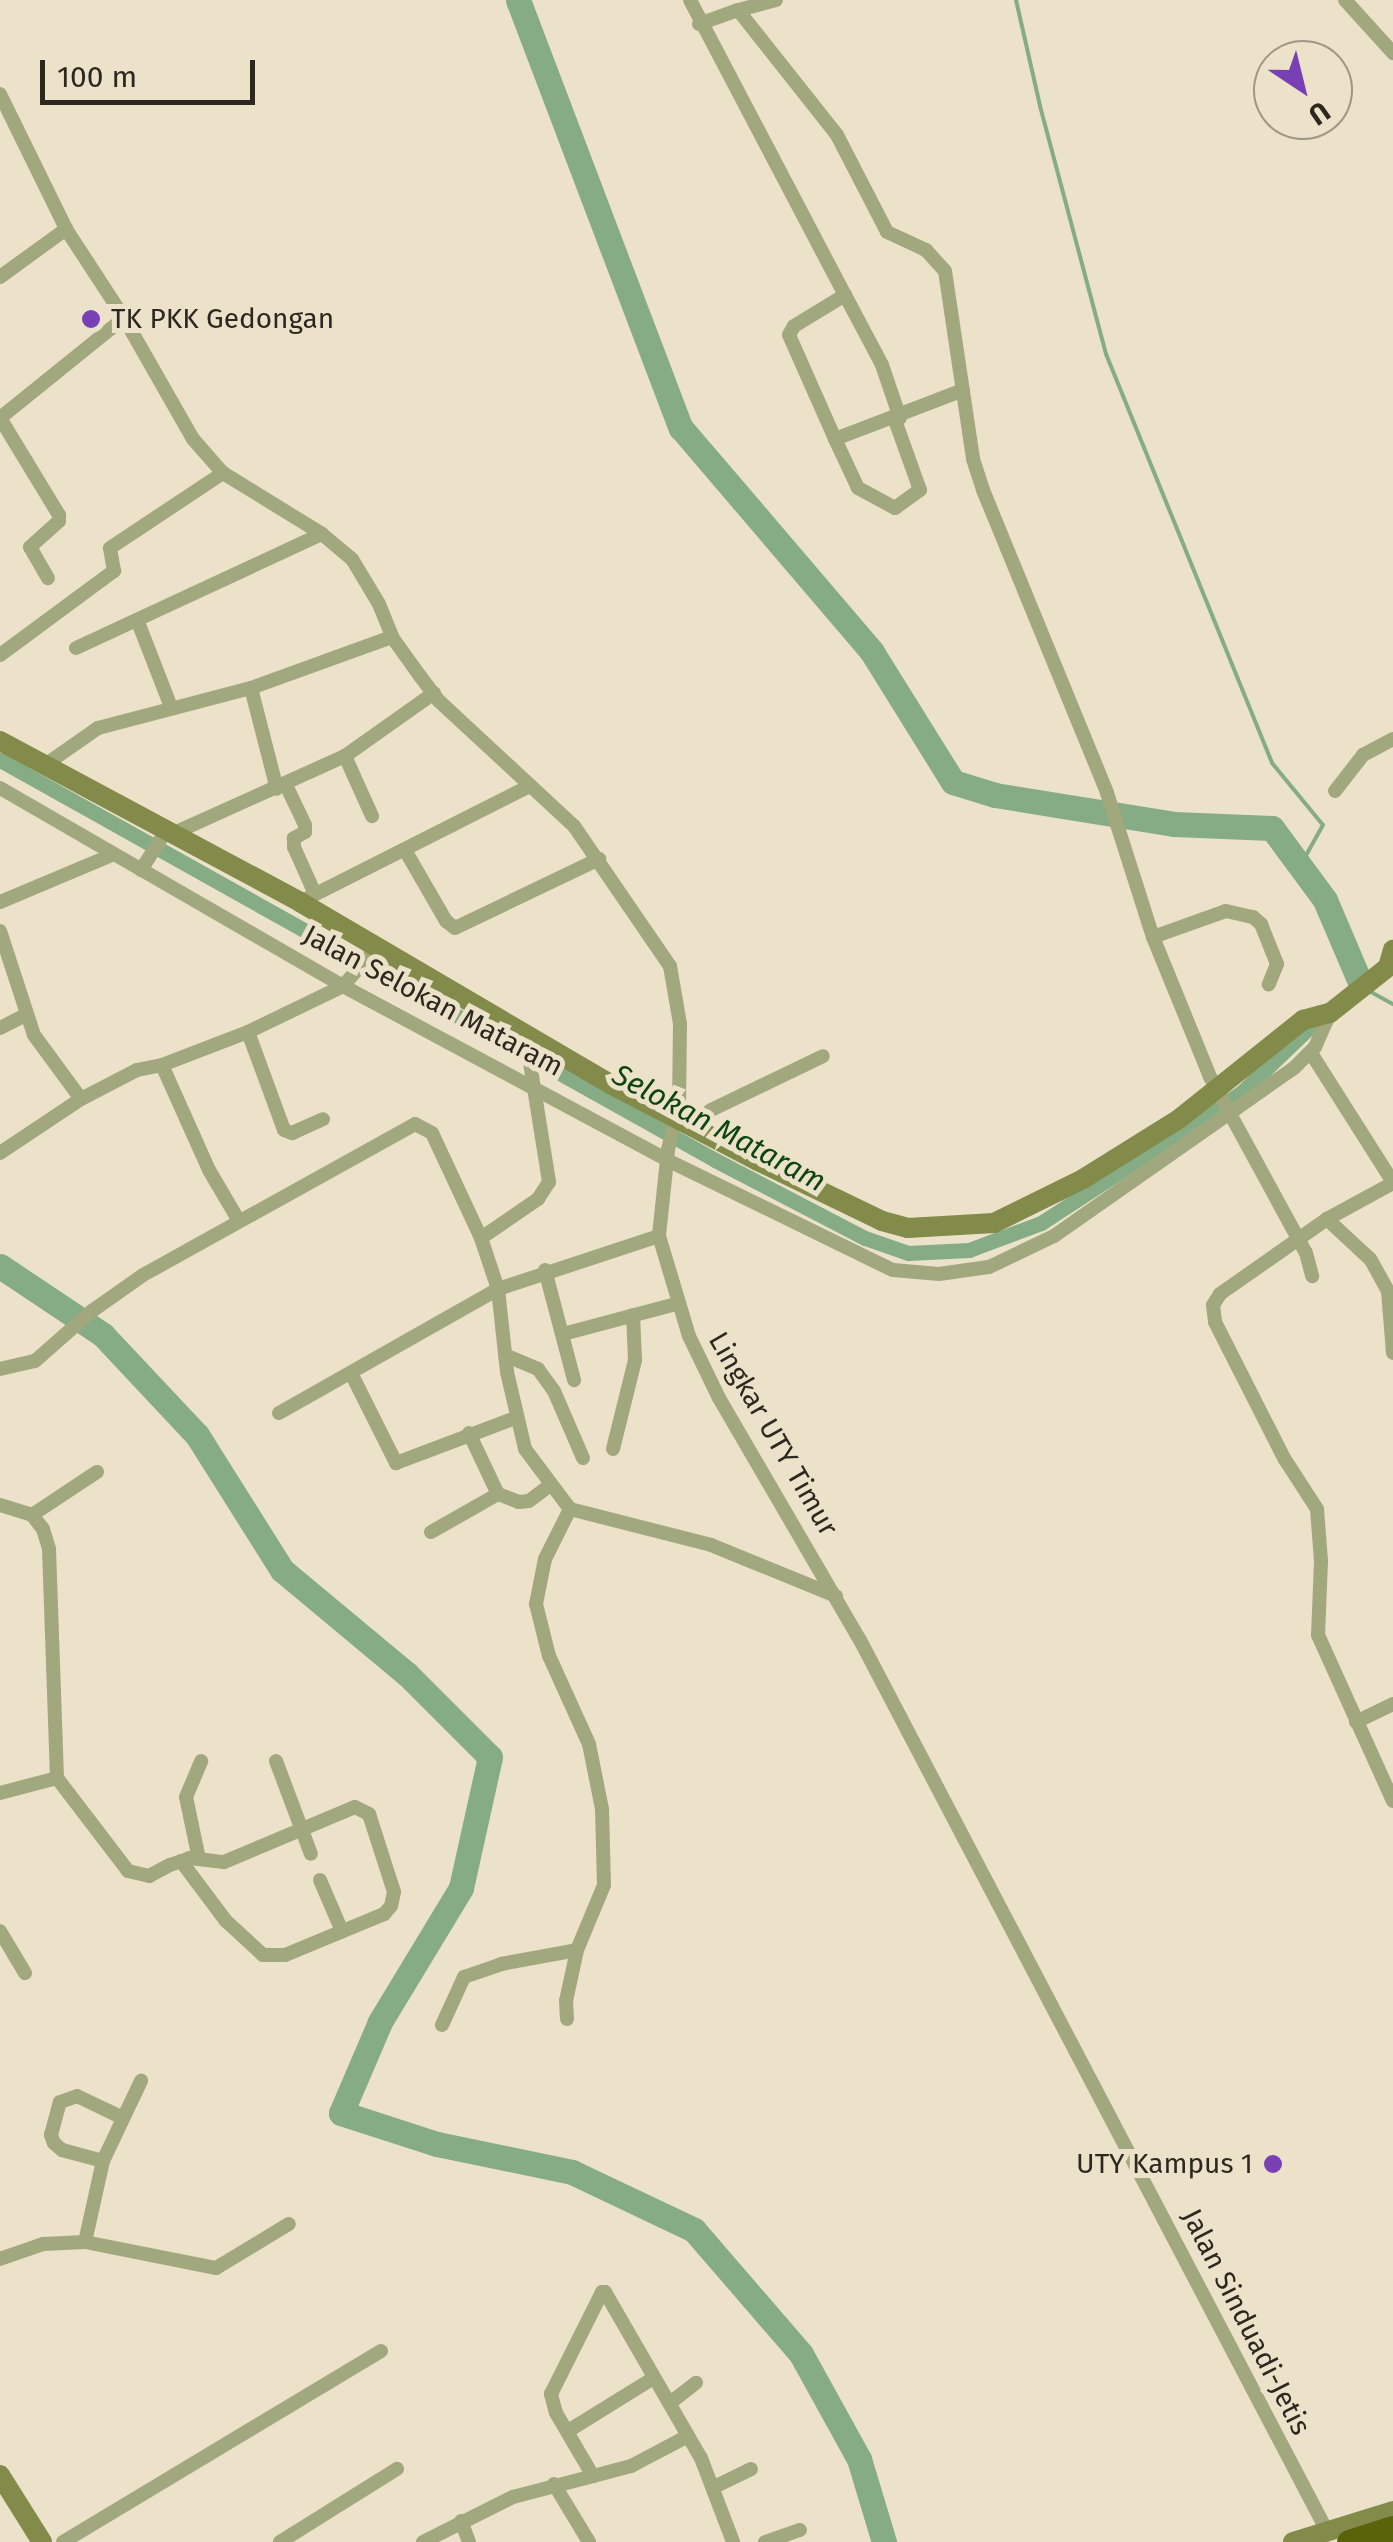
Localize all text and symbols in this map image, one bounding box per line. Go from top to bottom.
scale bar [45,40,260,102]
north arrow [1253,40,1353,140]
text: 100 m [57,59,137,95]
text: U [1302,95,1336,132]
place label: TK PKK Gedongan [111,302,334,336]
marker: TK PKK Gedongan [80,308,102,330]
street label: Jalan Selokan Mataram [297,918,569,1084]
water label: Selokan Mataram [606,1057,832,1199]
street label: Lingkar UTY Timur [701,1326,845,1542]
place label: UTY Kampus 1 [1076,2147,1253,2181]
marker: UTY Kampus 1 [1262,2153,1284,2175]
street label: Jalan Sinduadi-Jetis [1175,2203,1317,2441]

